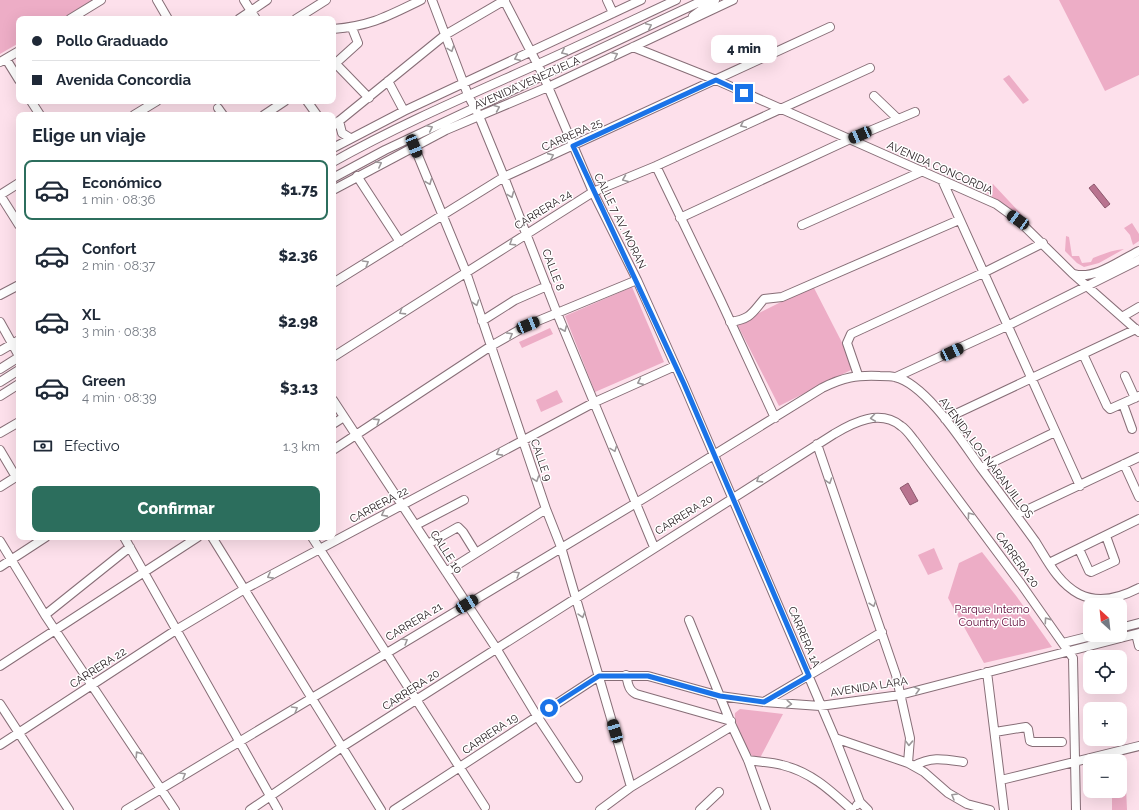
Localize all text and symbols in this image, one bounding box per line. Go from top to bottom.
one-way arrow [645,23,653,31]
text: Pollo Graduado [56,32,168,50]
callout: 4 min [711,35,777,63]
text: 4 min [727,41,761,56]
one-way arrow [446,46,454,53]
one-way arrow [561,47,569,55]
one-way arrow [611,52,619,60]
one-way arrow [514,53,522,61]
street label: AVENIDA VENEZUELA [472,54,582,112]
text: Avenida Concordia [56,71,191,89]
route end [735,84,753,102]
one-way arrow [493,105,500,113]
street label: CARRERA 25 [540,116,604,154]
one-way arrow [740,120,748,128]
text: Elige un viaje [32,125,146,146]
one-way arrow [426,125,433,133]
car [847,125,873,145]
car [404,133,424,159]
street label: AVENIDA CONCORDIA [885,139,996,198]
one-way arrow [547,153,555,161]
one-way arrow [375,161,383,169]
street label: CALLE 7 AV. MORAN [591,171,649,271]
icon: car [34,172,70,208]
text: Económico [82,174,162,192]
one-way arrow [621,174,628,182]
one-way arrow [424,178,432,185]
text: $1.75 [280,181,318,199]
street label: CARRERA 24 [512,187,574,233]
text: 1 min · 08:36 [82,192,155,207]
one-way arrow [507,192,515,199]
car [1005,208,1031,232]
icon: car [34,238,70,274]
one-way arrow [509,238,516,245]
text: Confort [82,240,136,258]
text: $2.36 [278,247,318,265]
street label: CALLE 8 [539,247,567,293]
text: 2 min · 08:37 [82,258,155,273]
one-way arrow [362,260,369,267]
one-way arrow [471,299,480,306]
icon: car [34,304,70,340]
text: XL [82,306,100,324]
one-way arrow [399,308,406,315]
text: $2.98 [278,313,318,331]
car [515,315,541,335]
text: 3 min · 08:38 [82,324,156,339]
one-way arrow [559,325,567,333]
one-way arrow [506,333,513,340]
car [939,341,965,363]
icon: car [34,370,70,406]
text: Green [82,372,126,390]
one-way arrow [637,377,644,385]
text: $3.13 [280,379,318,397]
text: 4 min · 08:39 [82,390,157,405]
street label: AVENIDA LOS NARANJILLOS [936,395,1036,521]
one-way arrow [869,413,876,422]
one-way arrow [373,418,380,426]
icon: cash [32,435,54,457]
text: Efectivo [64,437,120,455]
street label: CALLE 9 [528,437,554,483]
text: 1.3 km [283,439,320,454]
one-way arrow [609,446,617,453]
one-way arrow [496,448,503,456]
one-way arrow [531,475,540,482]
one-way arrow [756,476,763,483]
one-way arrow [825,478,833,485]
street label: CARRERA 22 [347,484,411,526]
button: Confirmar [32,486,320,532]
street label: CARRERA 20 [653,492,715,538]
one-way arrow [381,510,388,517]
one-way arrow [968,513,975,520]
street label: CALLE 10 [427,528,465,576]
street label: CARRERA 20 [993,530,1042,591]
one-way arrow [267,571,274,579]
one-way arrow [513,571,520,578]
car [454,593,480,615]
north arrow [1083,598,1127,642]
map controls [1083,598,1127,798]
street label: CARRERA 21 [383,600,445,644]
one-way arrow [868,600,876,607]
park label: Parque Interno Country Club [954,603,1030,629]
street label: CARRERA 1A [785,604,823,670]
one-way arrow [577,612,586,619]
one-way arrow [1044,617,1052,624]
one-way arrow [401,638,408,645]
street label: CARRERA 22 [67,645,129,691]
button: locate [1083,650,1127,694]
street label: CARRERA 20 [380,667,442,713]
street label: AVENIDA LARA [829,674,909,700]
one-way arrow [914,686,921,695]
route start [540,699,558,717]
one-way arrow [786,699,792,708]
button: + [1083,702,1127,746]
one-way arrow [291,707,298,714]
street label: CARRERA 19 [460,711,520,757]
car [606,718,624,744]
one-way arrow [905,740,913,746]
one-way arrow [135,751,143,758]
button: − [1083,754,1127,798]
one-way arrow [179,773,186,780]
one-way arrow [951,793,958,800]

